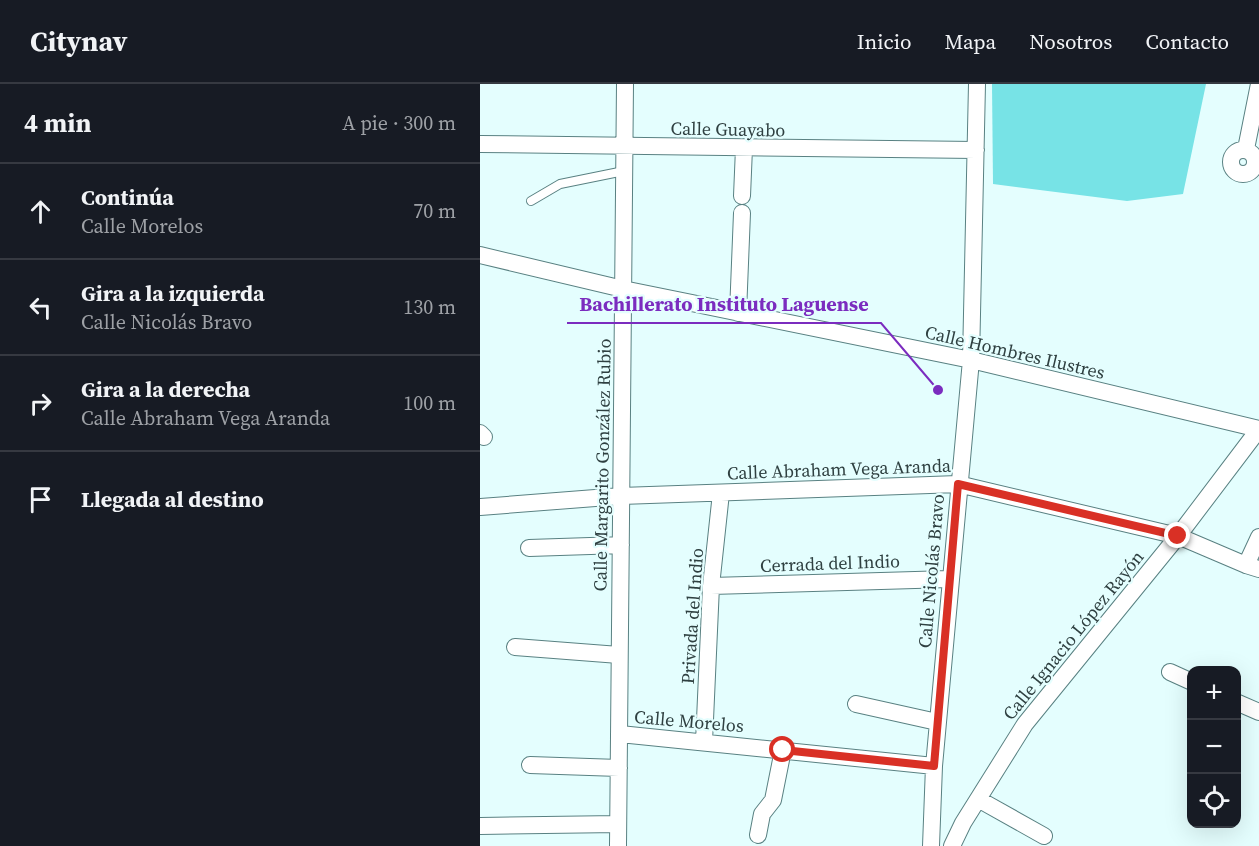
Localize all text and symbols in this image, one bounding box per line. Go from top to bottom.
text: Citynav [30,22,127,60]
text: Inicio [857,27,911,56]
text: Mapa [944,27,996,56]
text: Nosotros [1029,27,1112,56]
text: Contacto [1145,27,1229,56]
text: 4 min [24,105,91,141]
text: A pie · 300 m [342,109,456,137]
street label: Calle Guayabo [670,116,786,143]
text: Continúa [81,182,174,212]
icon: ahead [24,195,57,228]
text: 70 m [413,197,456,225]
text: Calle Morelos [81,212,203,240]
text: Gira a la izquierda [81,278,265,308]
callout: Bachillerato Instituto Laguense [567,285,881,323]
text: Bachillerato Instituto Laguense [579,290,869,318]
icon: left [24,291,57,324]
text: 130 m [403,293,456,321]
text: Calle Nicolás Bravo [81,308,252,336]
street label: Calle Hombres Ilustres [923,319,1108,385]
street label: Calle Margarito González Rubio [587,338,617,592]
text: Gira a la derecha [81,374,250,404]
icon: right [24,387,57,420]
text: 100 m [403,389,456,417]
text: Calle Abraham Vega Aranda [81,404,330,432]
street label: Calle Abraham Vega Aranda [727,453,952,485]
icon: arrive [24,483,57,516]
text: Llegada al destino [81,484,264,514]
street label: Calle Nicolás Bravo [912,493,950,649]
route end [1164,522,1190,548]
street label: Calle Ignacio López Rayón [997,545,1149,725]
street label: Privada del Indio [675,547,709,685]
street label: Cerrada del Indio [760,548,900,578]
map controls [1187,666,1241,828]
button: + [1187,666,1241,720]
street label: Calle Morelos [633,704,745,738]
button: − [1187,720,1241,774]
route start [769,736,795,762]
button: locate [1187,774,1241,828]

